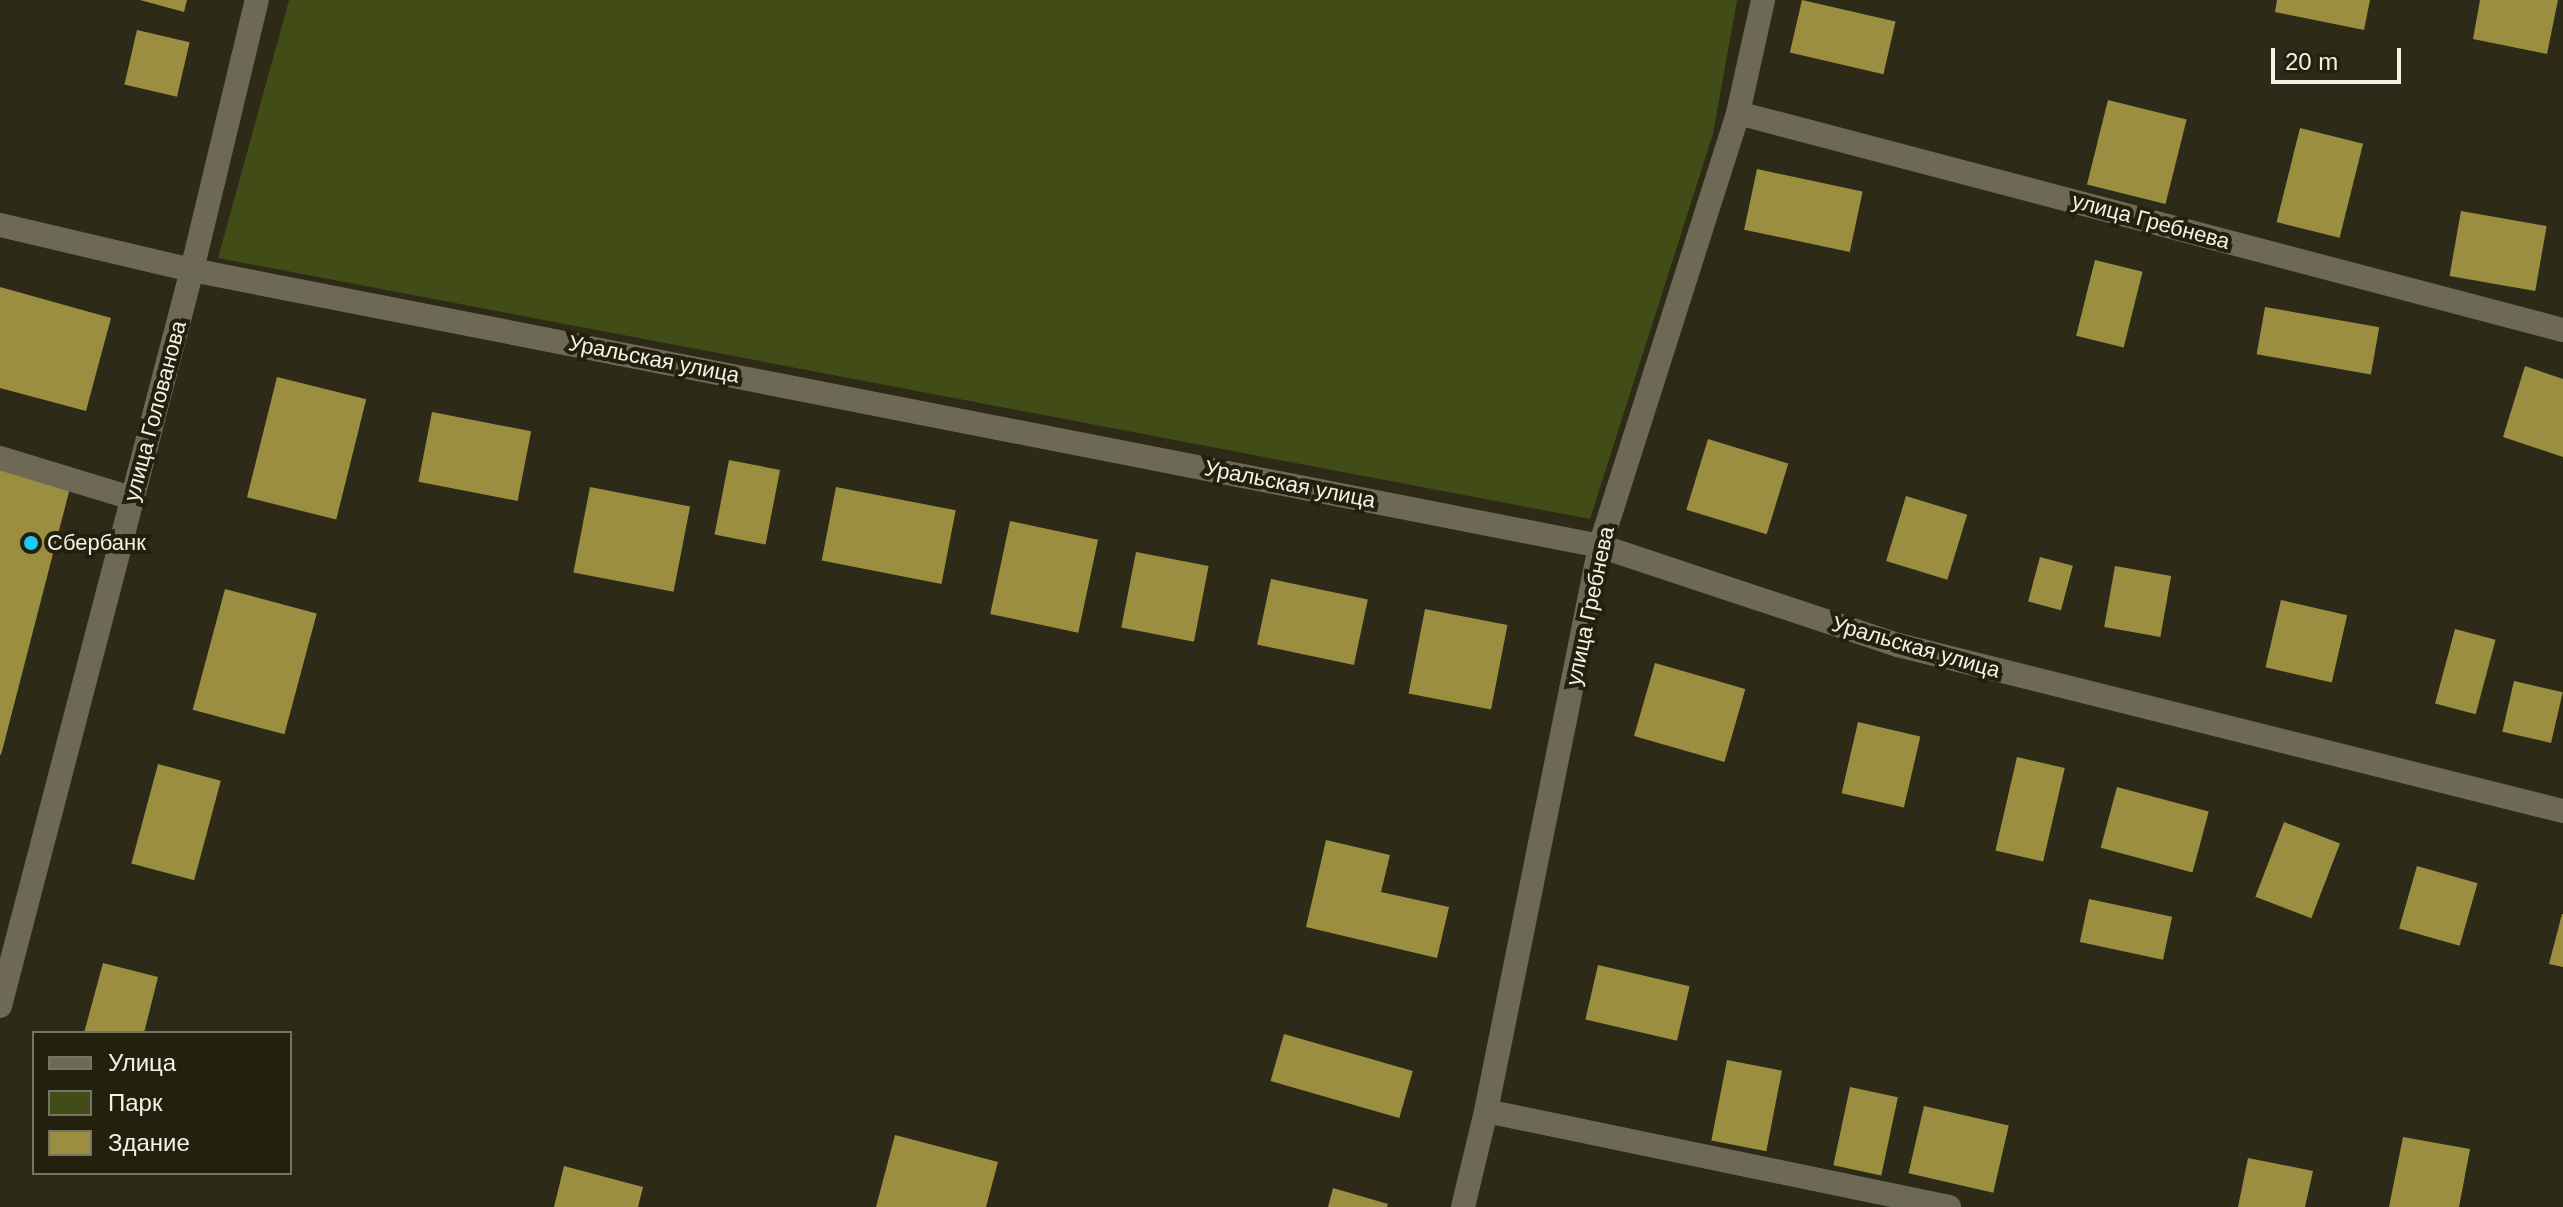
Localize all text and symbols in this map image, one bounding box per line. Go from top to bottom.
scale bar [2275,32,2405,82]
text: 20 m [2285,48,2338,75]
street label: улица Гребнева [2069,187,2233,255]
street label: улица Голованова [118,318,192,504]
street label: Уральская улица [566,329,742,389]
street label: Уральская улица [1202,454,1378,514]
street label: улица Гребнева [1560,524,1620,688]
place label: Сбербанк [47,530,146,556]
marker: Сбербанк [22,534,40,552]
street label: Уральская улица [1829,610,2003,684]
legend [32,1031,292,1175]
text: Улица [108,1049,176,1076]
text: Парк [108,1089,162,1116]
text: Здание [108,1129,190,1156]

